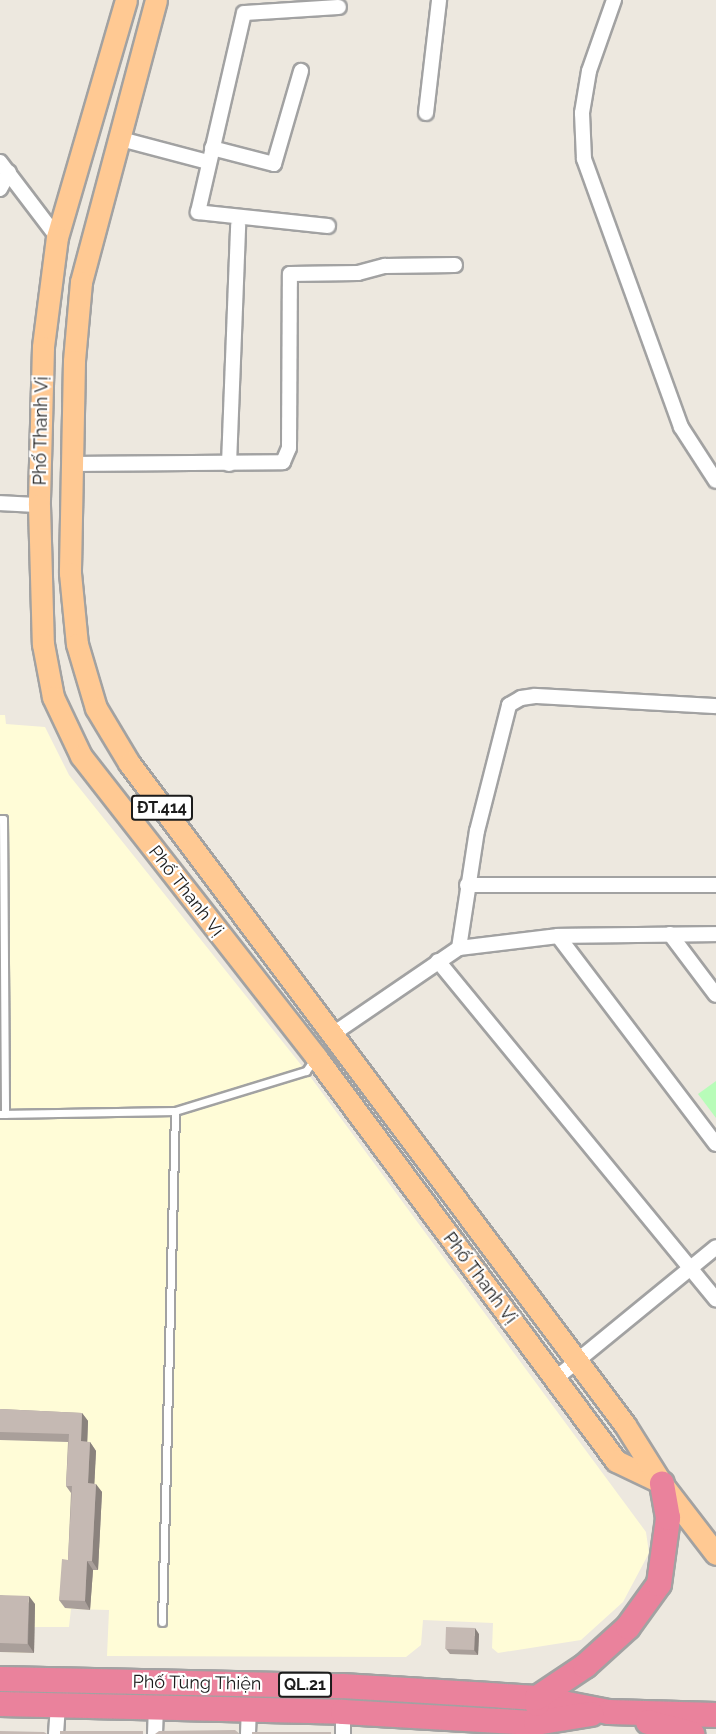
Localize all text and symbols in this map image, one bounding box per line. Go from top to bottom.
street label: Phố Thanh Vị [29,376,53,486]
road number: ĐT.414 [130,795,194,821]
street label: Phố Thanh Vị [144,841,228,941]
street label: Phố Thanh Vị [438,1228,522,1328]
street label: Phố Tùng Thiện [132,1671,262,1695]
road number: QL.21 [278,1672,332,1698]

